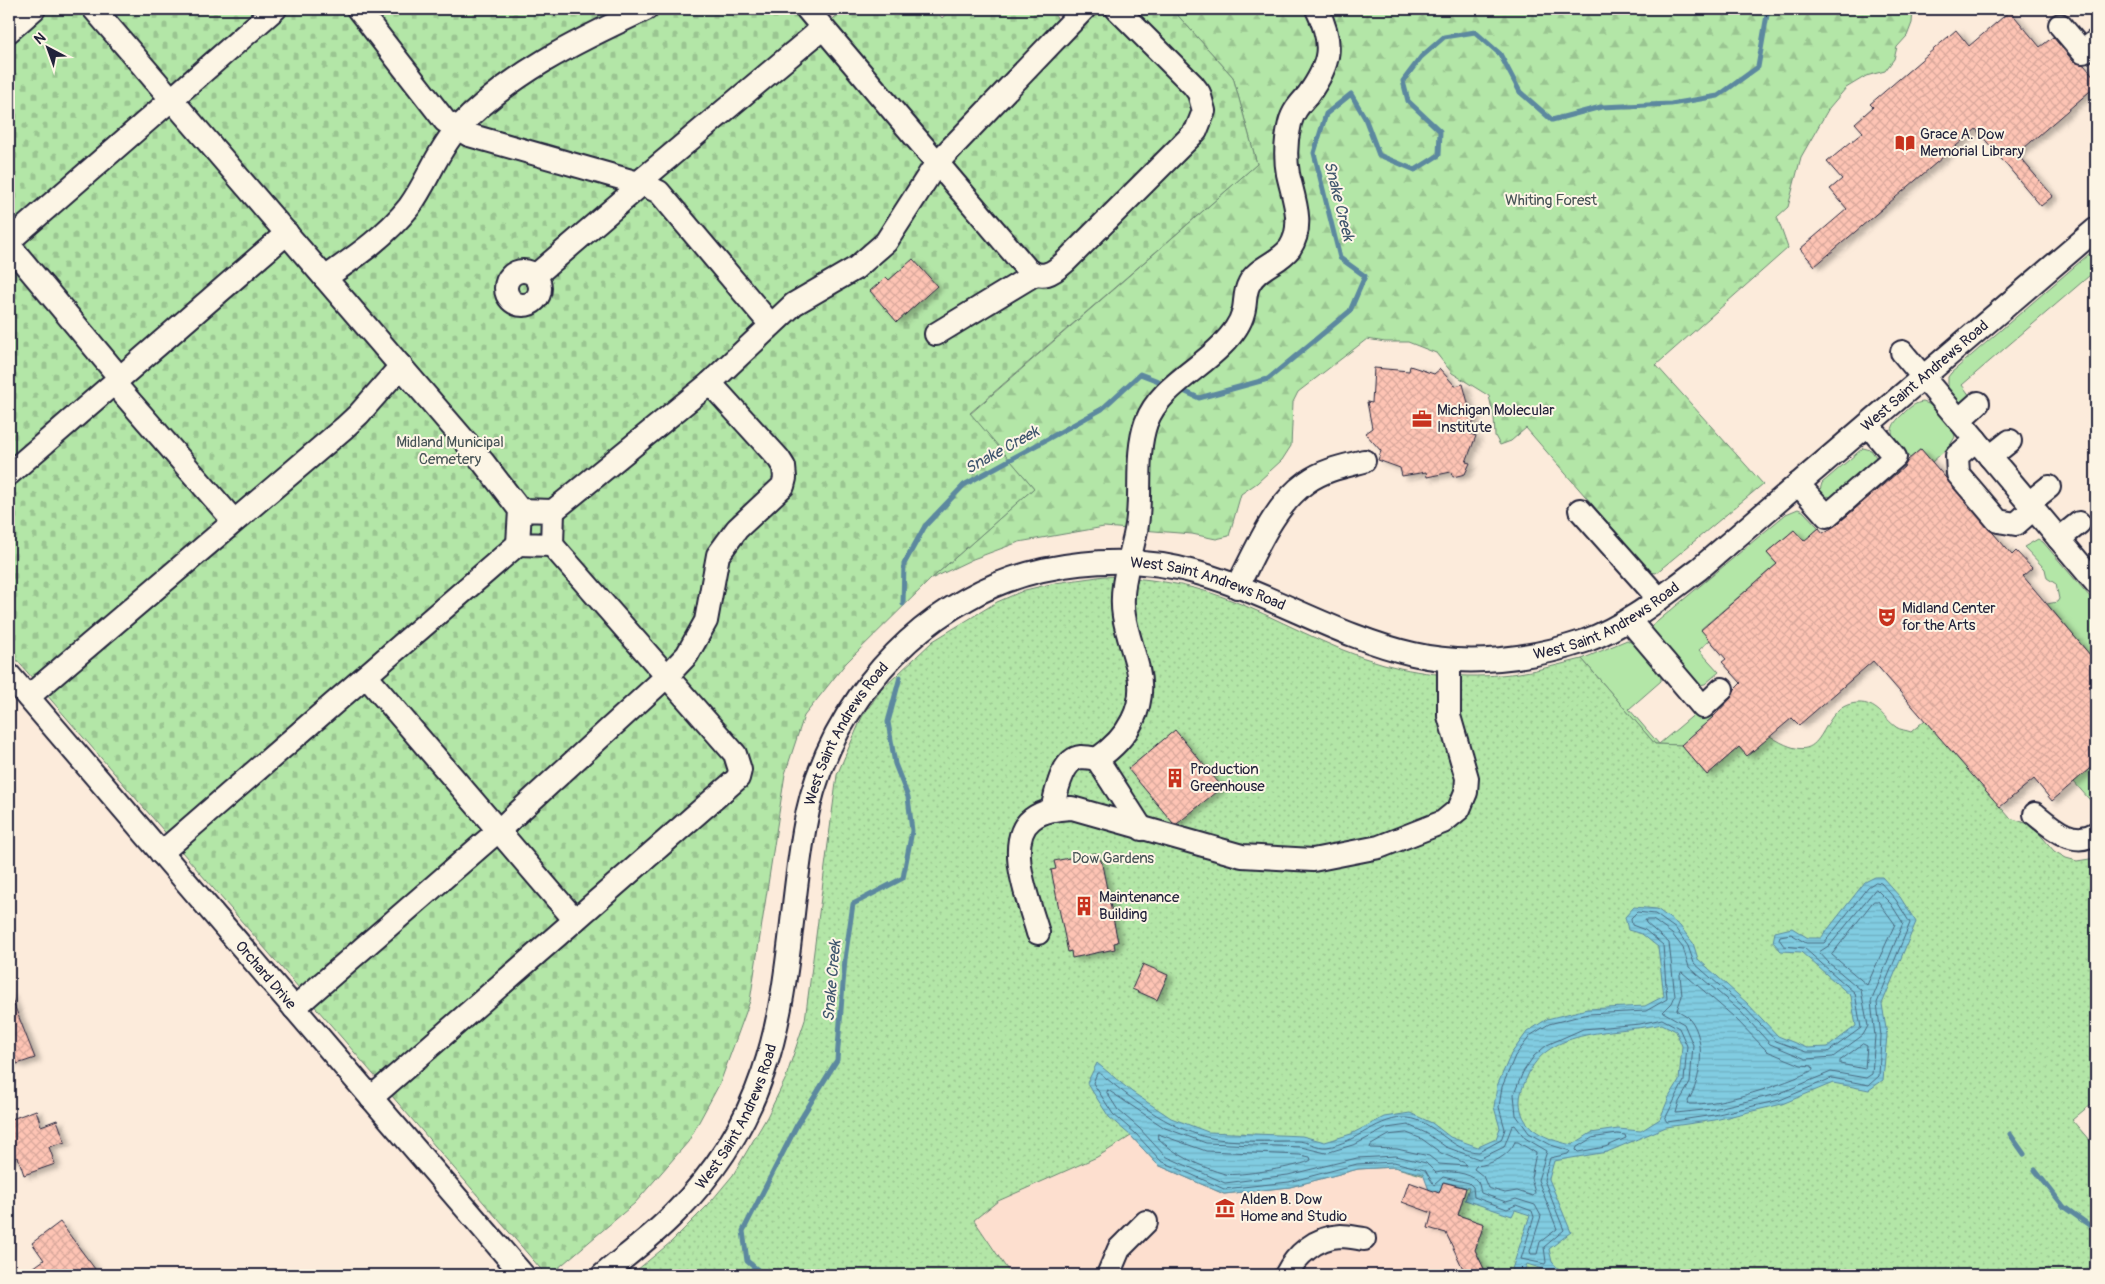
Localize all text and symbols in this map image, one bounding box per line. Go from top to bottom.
north arrow [22,22,72,72]
text: N [31,29,49,48]
place label: Grace A. Dow Memorial Library [1920,125,2024,161]
library icon: Grace A. Dow Memorial Library [1894,132,1916,154]
water label: Snake Creek [1319,159,1359,244]
park label: Whiting Forest [1505,191,1598,210]
street label: West Saint Andrews Road [1857,316,1992,435]
place label: Michigan Molecular Institute [1437,401,1555,437]
office icon: Michigan Molecular Institute [1411,408,1433,430]
water label: Snake Creek [961,421,1044,479]
park label: Midland Municipal Cemetery [396,433,504,469]
street label: West Saint Andrews Road [1130,553,1289,615]
street label: West Saint Andrews Road [1532,578,1683,664]
place label: Midland Center for the Arts [1902,599,1996,635]
theatre icon: Midland Center for the Arts [1876,606,1898,628]
street label: West Saint Andrews Road [800,658,892,808]
place label: Production Greenhouse [1190,760,1265,796]
building icon: Production Greenhouse [1164,767,1186,789]
park label: Dow Gardens [1072,849,1154,868]
place label: Maintenance Building [1099,888,1180,924]
building icon: Maintenance Building [1073,895,1095,917]
street label: Orchard Drive [231,937,301,1014]
water label: Snake Creek [818,938,846,1023]
street label: West Saint Andrews Road [691,1042,781,1193]
place label: Alden B. Dow Home and Studio [1240,1190,1347,1226]
museum icon: Alden B. Dow Home and Studio [1214,1197,1236,1219]

